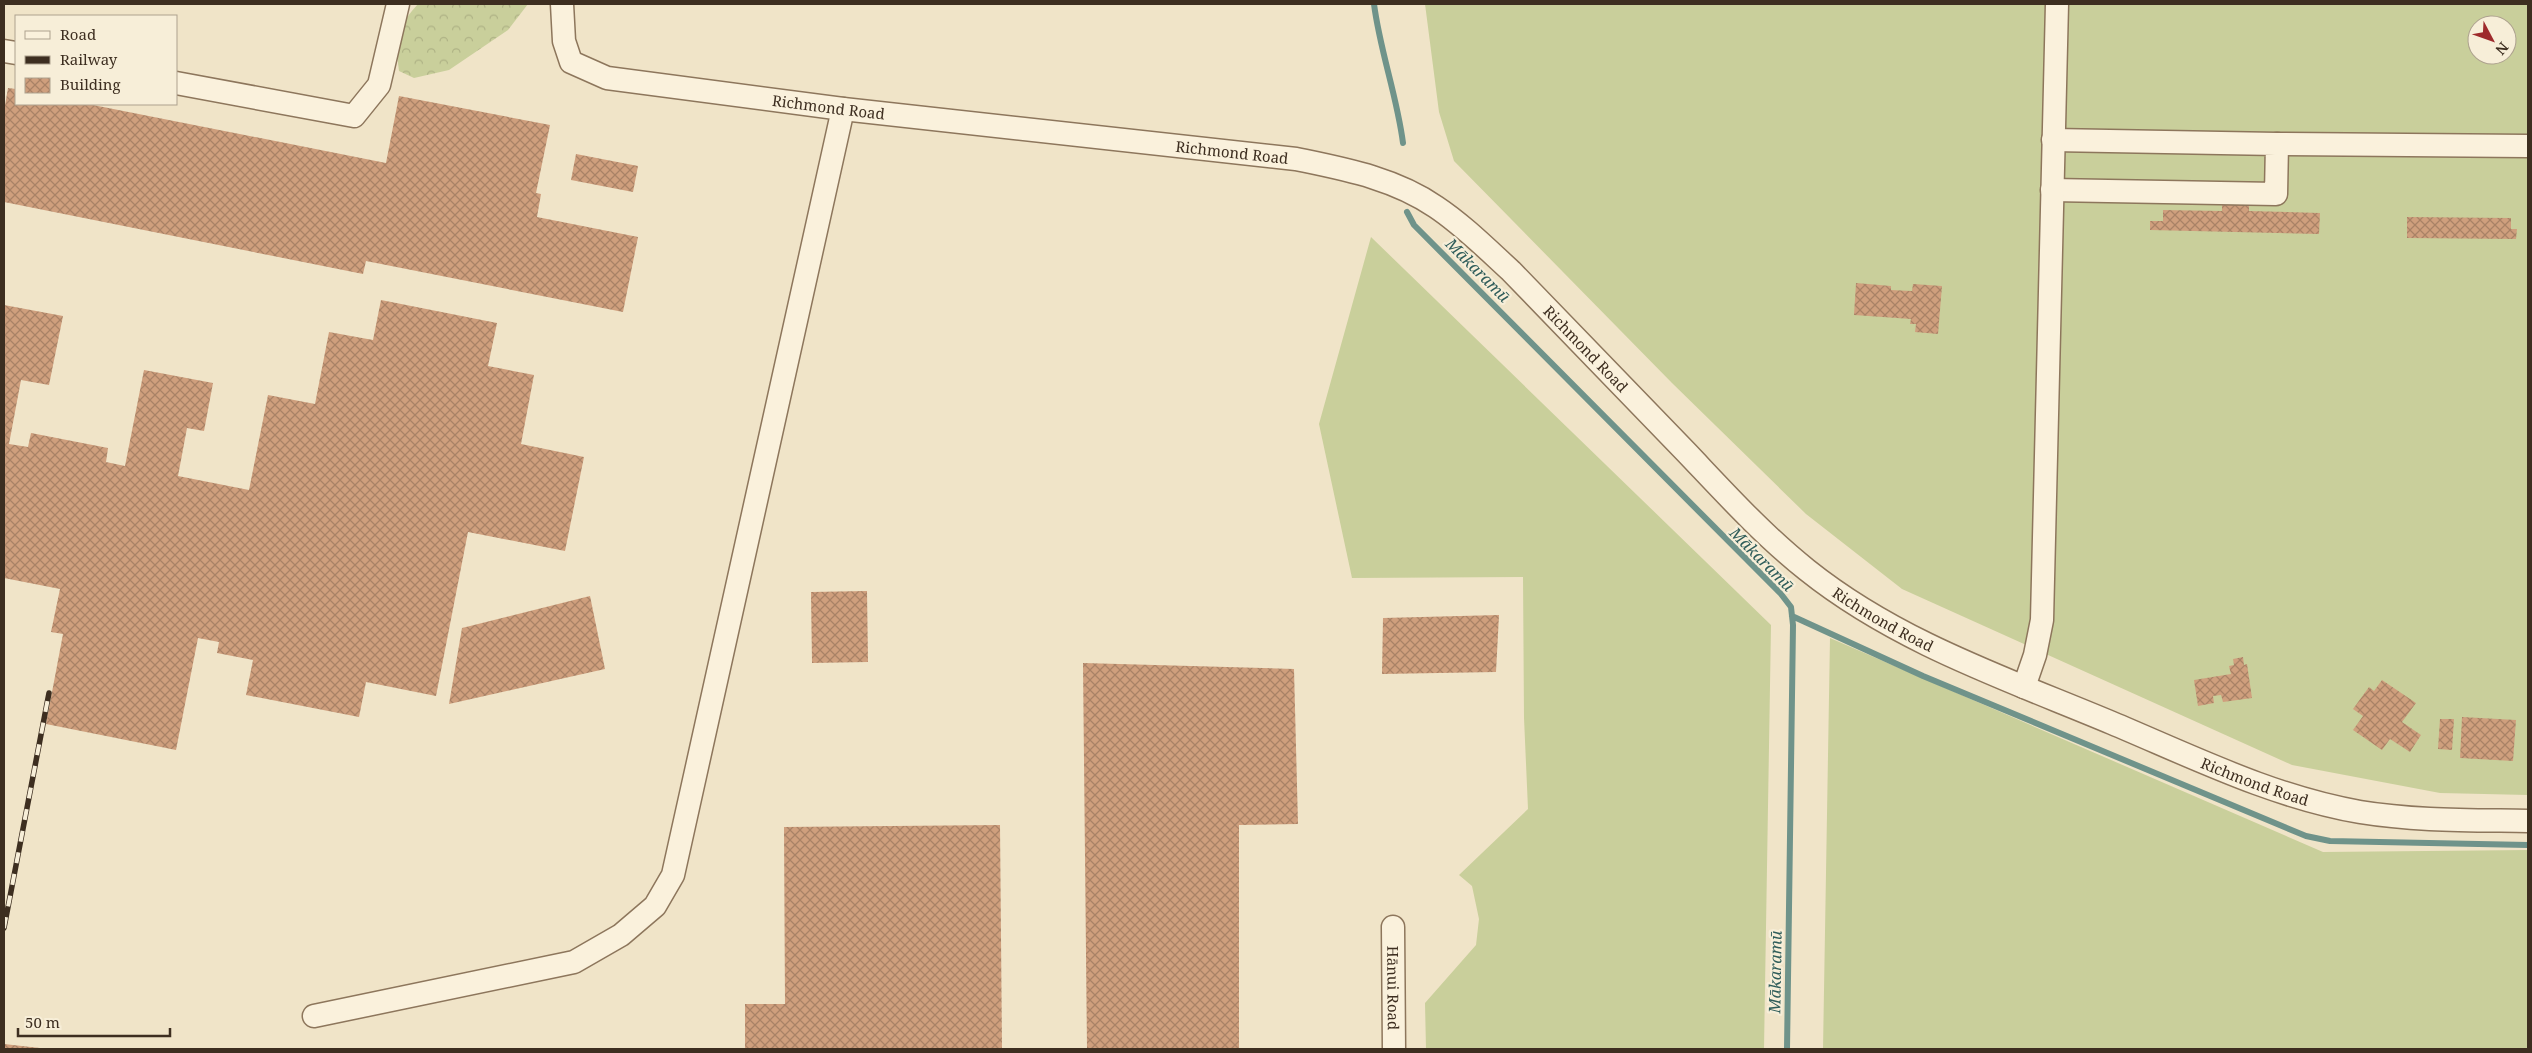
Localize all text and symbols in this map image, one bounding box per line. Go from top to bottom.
legend [15,15,178,105]
north arrow [2467,15,2517,65]
text: Road [60,24,96,44]
text: N [2491,38,2513,59]
text: Railway [60,49,118,69]
text: Building [60,74,121,94]
street label: Richmond Road [771,90,886,124]
street label: Richmond Road [1175,136,1289,168]
water label: Mākaramū [1440,232,1515,307]
street label: Richmond Road [1539,301,1633,396]
water label: Mākaramū [1724,521,1799,596]
street label: Richmond Road [1829,582,1937,656]
street label: Richmond Road [2198,752,2311,810]
water label: Mākaramū [1763,930,1787,1015]
street label: Hānui Road [1383,946,1404,1030]
scale bar [18,1006,170,1038]
text: 50 m [25,1012,60,1032]

